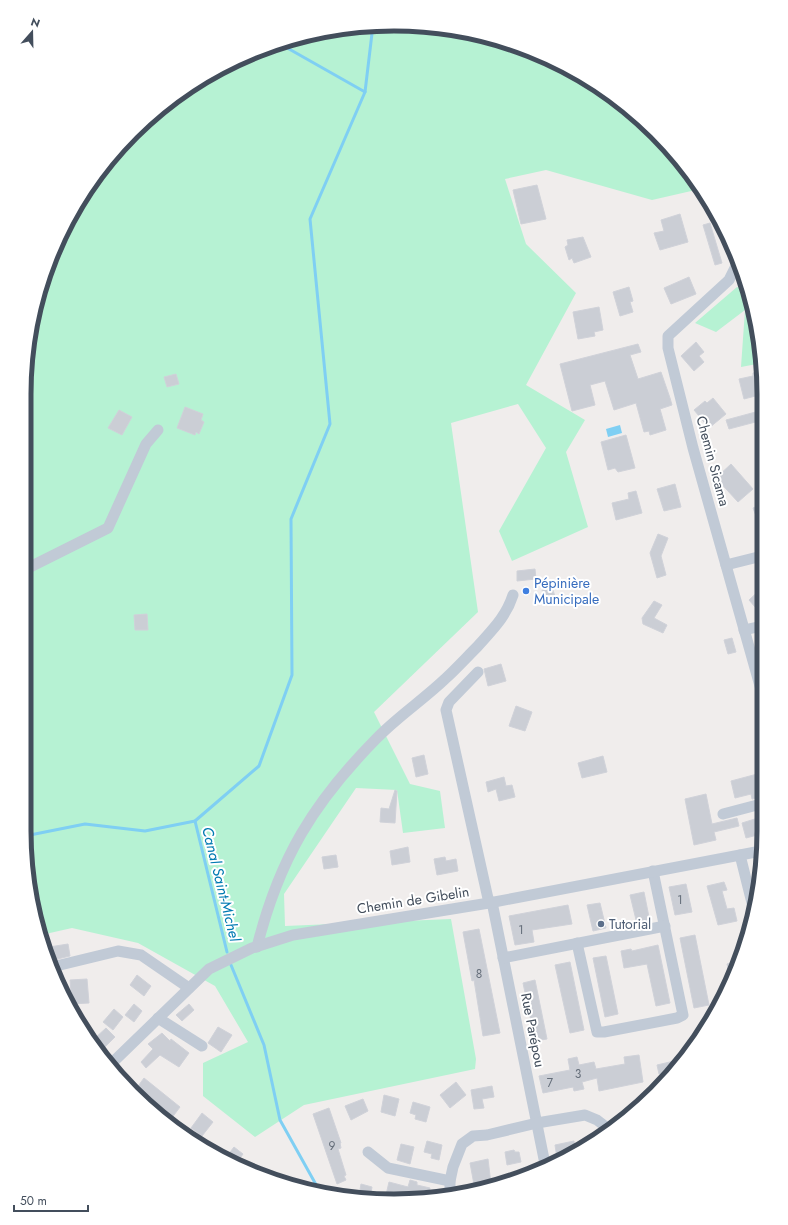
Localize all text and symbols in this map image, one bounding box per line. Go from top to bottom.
north arrow [12,12,52,52]
text: N [29,14,42,32]
street label: Chemin Sicama [691,414,735,508]
place label: Pépinière Municipale [534,573,599,609]
marker: Pépinière Municipale [521,586,531,596]
water label: Canal Saint-Michel [196,824,246,944]
street label: Chemin de Gibelin [355,881,471,919]
house number: 1 [677,891,683,909]
place label: Tutorial [609,914,651,934]
marker: Tutorial [596,919,606,929]
house number: 1 [518,921,524,939]
house number: 8 [476,965,482,983]
street label: Rue Parépou [516,991,550,1069]
house number: 3 [575,1065,582,1083]
house number: 7 [547,1074,554,1092]
house number: 9 [329,1137,336,1155]
scale bar [14,1187,88,1213]
text: 50 m [20,1192,47,1210]

